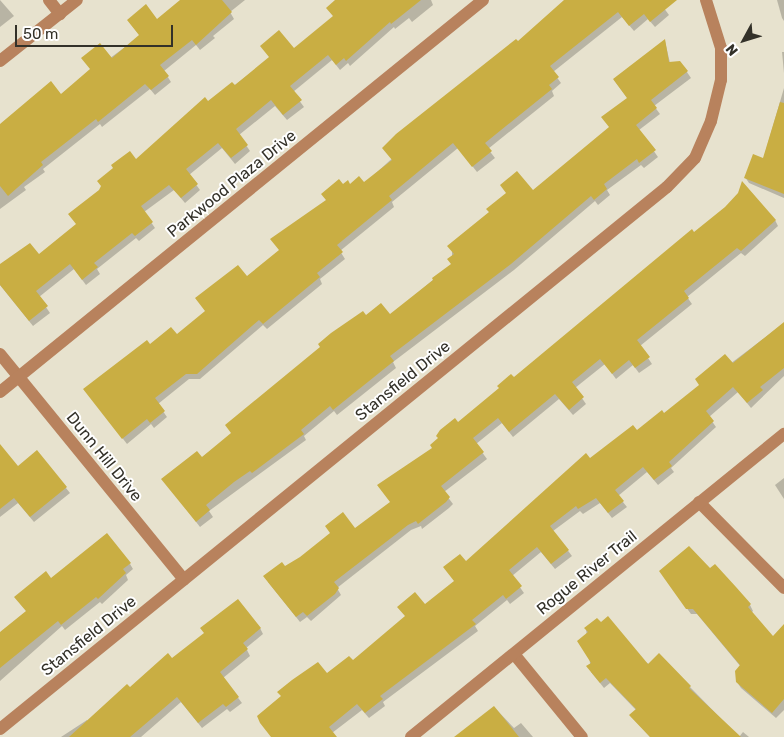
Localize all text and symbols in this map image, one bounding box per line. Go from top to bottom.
scale bar [18,15,175,47]
north arrow [719,15,769,65]
text: 50 m [23,25,58,43]
text: N [722,40,742,59]
street label: Parkwood Plaza Drive [164,126,300,242]
street label: Stansfield Drive [352,337,454,425]
street label: Dunn Hill Drive [62,408,146,506]
street label: Rogue River Trail [533,527,641,619]
street label: Stansfield Drive [38,592,140,680]

